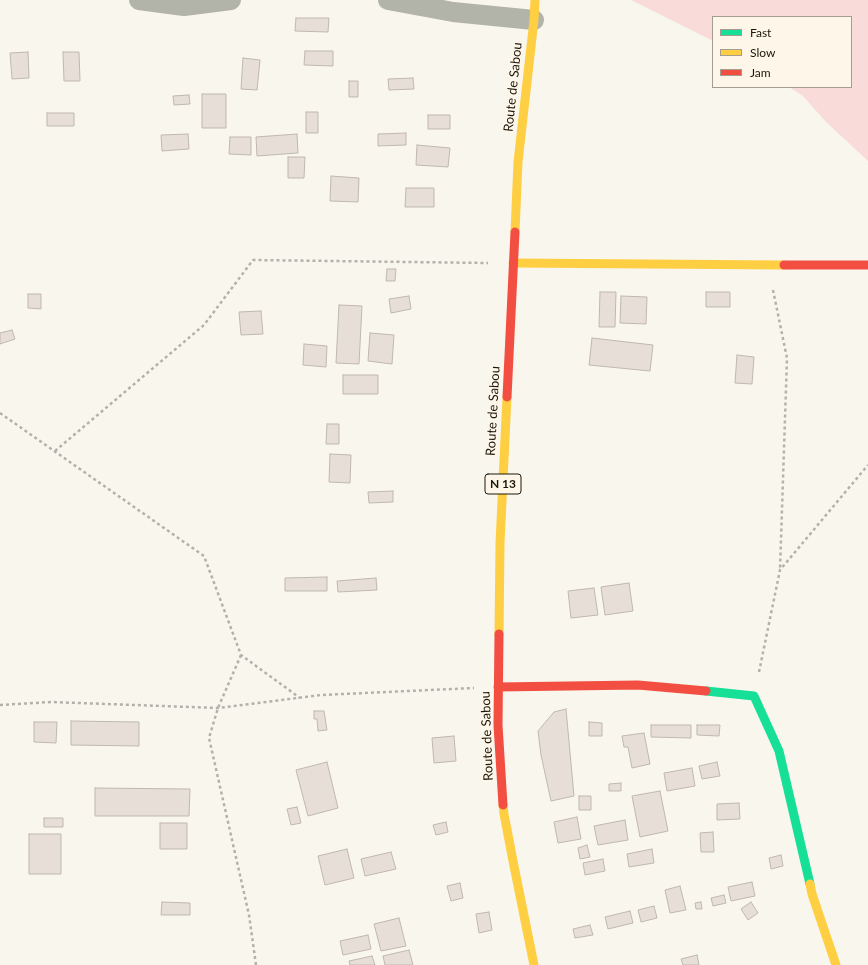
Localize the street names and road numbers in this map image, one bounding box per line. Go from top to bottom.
street label: Route de Sabou [501,41,525,133]
street label: Route de Sabou [483,366,503,456]
road number: N 13 [485,474,521,494]
street label: Route de Sabou [478,691,496,781]

